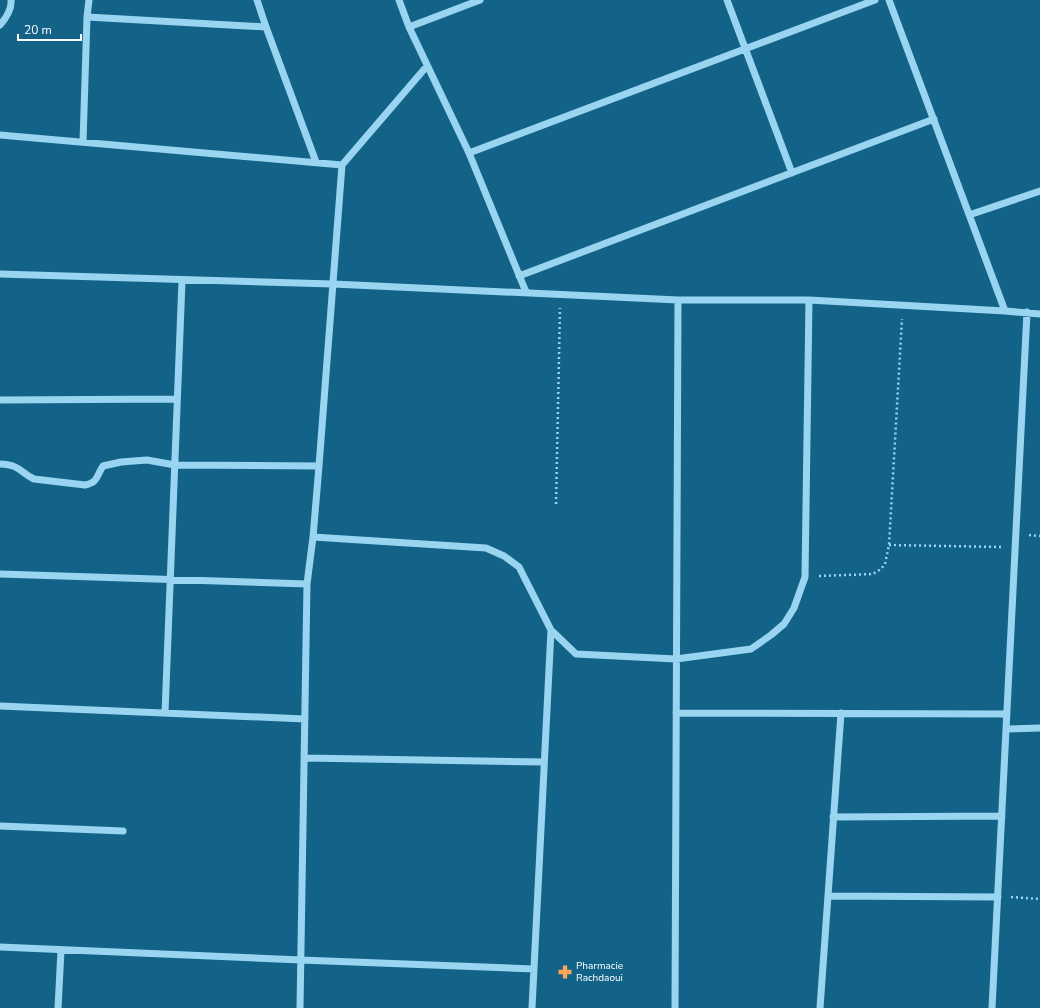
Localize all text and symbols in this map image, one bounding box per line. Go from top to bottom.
scale bar [18,16,81,42]
text: 20 m [24,22,52,38]
place label: Pharmacie Rachdaoui [576,959,623,985]
pharmacy icon: Pharmacie Rachdaoui [557,964,573,980]

